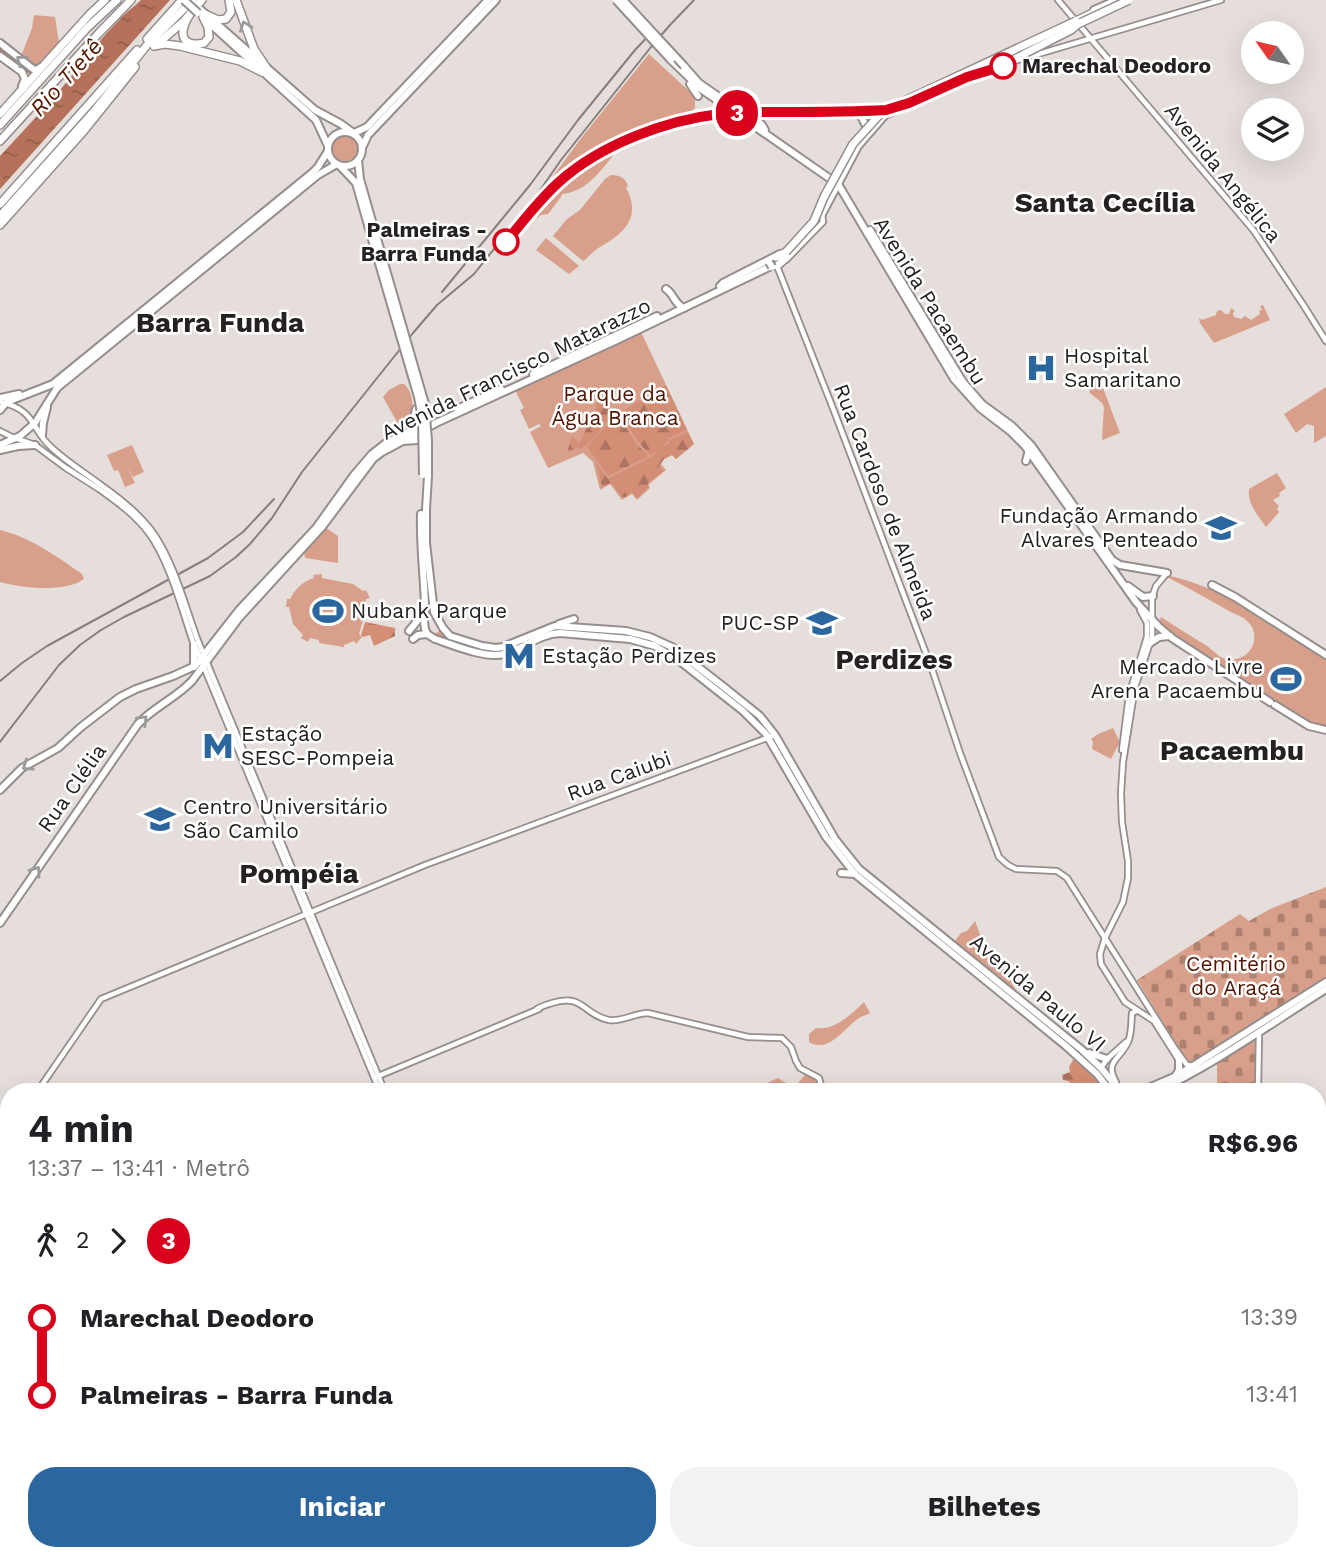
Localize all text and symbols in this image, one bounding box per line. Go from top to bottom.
one-way arrow [240,20,254,32]
north arrow [1241,21,1304,84]
map controls [1241,21,1304,161]
water label: Rio Tietê [24,33,108,122]
marker: Marechal Deodoro [990,53,1016,79]
place label: Marechal Deodoro [1022,53,1211,78]
one-way arrow [16,55,29,68]
line badge: 3 [714,90,760,136]
street label: Avenida Angélica [1160,98,1287,247]
button: layers [1241,98,1304,161]
text: 3 [730,99,744,127]
district label: Santa Cecília [1015,186,1196,219]
street label: Avenida Pacaembu [869,212,992,389]
place label: Palmeiras - Barra Funda [361,217,488,266]
marker: Palmeiras - Barra Funda [493,229,519,255]
street label: Avenida Francisco Matarazzo [377,292,655,445]
district label: Barra Funda [136,306,305,339]
place label: Hospital Samaritano [1064,343,1181,392]
hospital icon: Hospital Samaritano [1024,351,1058,385]
street label: Rua Cardoso de Almeida [829,380,942,624]
park label: Parque da Água Branca [551,381,679,430]
place label: Fundação Armando Alvares Penteado [999,503,1198,552]
school or university icon: Fundação Armando Alvares Penteado [1204,511,1238,545]
sports icon: Nubank Parque [311,594,345,628]
place label: Nubank Parque [351,598,507,623]
school or university icon: PUC-SP [805,606,839,640]
place label: PUC-SP [721,610,799,635]
metro station icon: Estação Perdizes [502,639,536,673]
place label: Estação Perdizes [542,643,717,668]
district label: Perdizes [835,643,953,676]
place label: Mercado Livre Arena Pacaembu [1091,654,1263,703]
sports icon: Mercado Livre Arena Pacaembu [1269,662,1303,696]
one-way arrow [135,715,148,728]
place label: Estação SESC-Pompeia [241,721,394,770]
metro station icon: Estação SESC-Pompeia [201,729,235,763]
district label: Pacaembu [1160,734,1304,767]
street label: Rua Clélia [32,739,111,837]
street label: Rua Caiubi [563,745,674,806]
one-way arrow [22,758,35,770]
place label: Centro Universitário São Camilo [183,794,388,843]
school or university icon: Centro Universitário São Camilo [143,802,177,836]
district label: Pompéia [239,857,360,890]
one-way arrow [28,866,40,879]
street label: Avenida Paulo VI [965,929,1111,1057]
park label: Cemitério do Araçá [1186,951,1286,1000]
text: 4 min [28,1107,134,1151]
text: R$6.96 [1208,1128,1298,1158]
text: 13:37 – 13:41 · Metrô [28,1155,250,1182]
icon: walk [28,1222,66,1260]
icon: forward [99,1222,137,1260]
text: 2 [76,1227,89,1254]
text: 3 [161,1227,176,1255]
text: Marechal Deodoro [80,1303,314,1333]
text: 13:39 [1241,1304,1298,1331]
text: Palmeiras - Barra Funda [80,1380,393,1410]
text: 13:41 [1246,1381,1298,1408]
button: Iniciar [28,1467,656,1547]
button: Bilhetes [670,1467,1298,1547]

